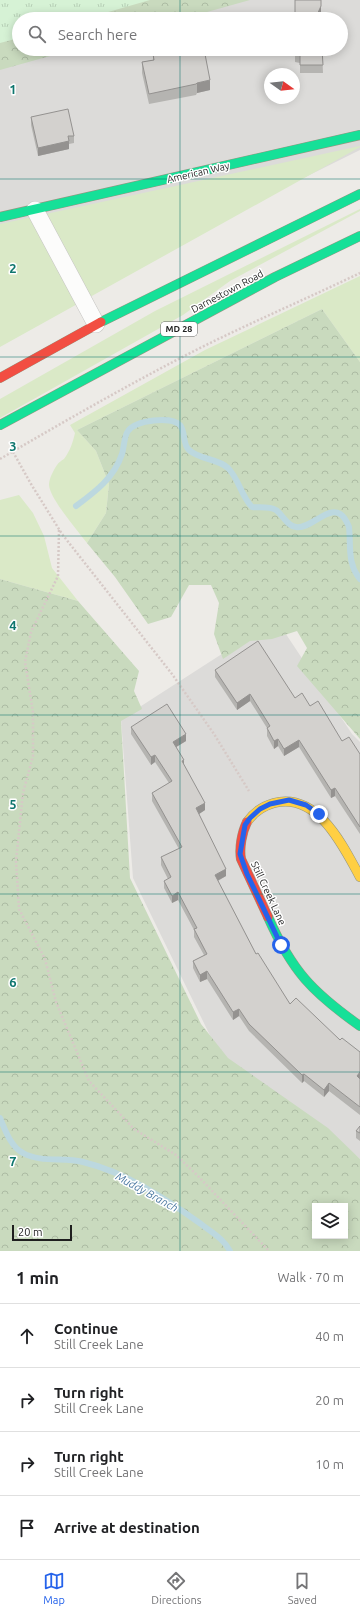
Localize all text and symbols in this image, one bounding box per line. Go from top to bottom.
search box [12,12,348,56]
icon: search [26,23,48,45]
text: Search here [58,26,137,43]
north arrow [264,68,300,104]
text: 1 [9,82,17,96]
street label: American Way [166,160,231,185]
text: 2 [9,261,17,275]
street label: Darnestown Road [189,268,265,315]
road number: MD 28 [161,322,197,336]
text: 3 [9,439,17,453]
text: 4 [9,618,17,632]
text: 5 [9,797,17,811]
route end [310,805,328,823]
street label: Still Creek Lane [249,860,288,927]
route start [272,936,290,954]
text: 6 [9,975,17,989]
text: 7 [9,1154,17,1168]
water label: Muddy Branch [114,1170,180,1214]
map controls [312,1203,348,1239]
button: layers [312,1203,348,1239]
scale bar [12,1223,72,1242]
text: 20 m [18,1226,42,1238]
text: 1 min [16,1268,59,1287]
text: Walk · 70 m [278,1270,344,1284]
text: Continue [54,1320,118,1337]
icon: ahead [16,1325,38,1347]
text: 40 m [315,1329,344,1343]
text: Still Creek Lane [54,1337,144,1351]
text: Turn right [54,1384,124,1401]
icon: right [16,1389,38,1411]
text: 20 m [315,1393,344,1407]
text: Still Creek Lane [54,1401,144,1415]
text: Turn right [54,1448,124,1465]
icon: right [16,1453,38,1475]
text: 10 m [315,1457,344,1471]
text: Still Creek Lane [54,1465,144,1479]
icon: arrive [16,1517,38,1539]
text: Arrive at destination [54,1519,200,1536]
tab: Map [43,1570,65,1606]
tab: Directions [151,1570,201,1606]
tab: Saved [288,1570,317,1606]

